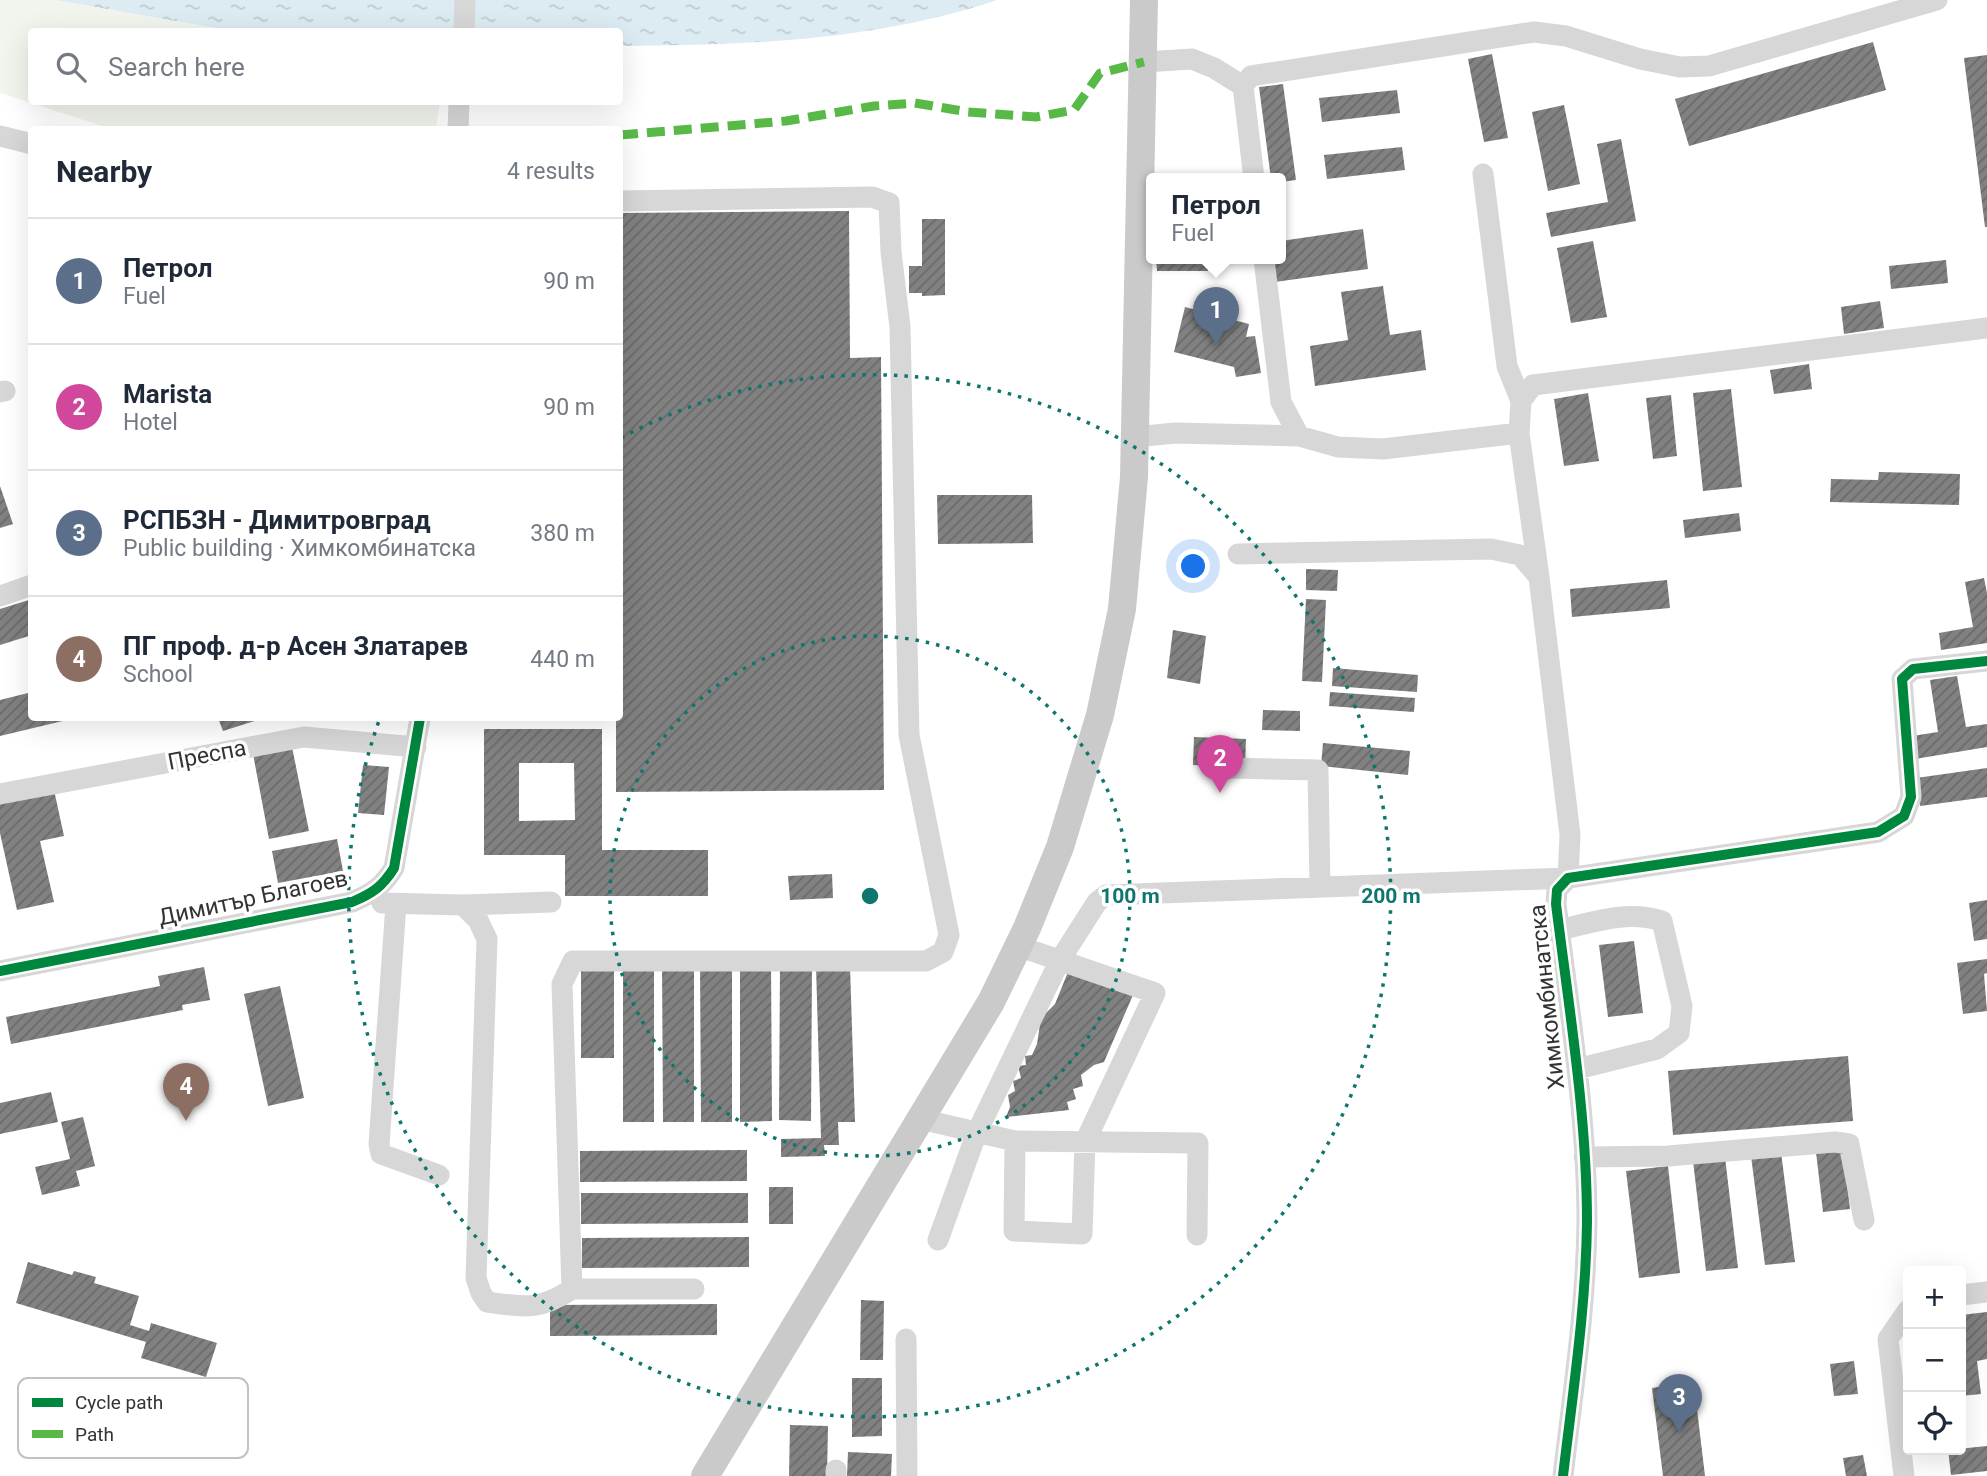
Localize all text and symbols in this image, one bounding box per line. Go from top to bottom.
search box [28,28,623,105]
icon: search [52,48,90,86]
text: Search here [108,52,245,82]
text: Nearby [56,154,152,189]
text: 4 results [507,158,595,185]
popup [1146,173,1286,264]
text: Петрол [1171,190,1261,220]
text: Fuel [1171,220,1214,247]
text: Петрол [123,253,212,283]
text: 1 [72,268,86,295]
text: 90 m [543,268,595,295]
text: Fuel [123,283,166,310]
pin: 1 [1193,287,1239,345]
text: Marista [123,379,212,409]
text: 2 [72,394,86,421]
text: 90 m [543,394,595,421]
text: Hotel [123,409,178,436]
text: РСПБЗН - Димитровград [123,505,431,535]
text: 3 [72,520,86,547]
text: 380 m [530,520,595,547]
text: Public building · Химкомбинатска [123,535,476,562]
your location [1176,549,1210,583]
text: ПГ проф. д-р Асен Златарев [123,631,468,661]
text: 4 [72,646,86,673]
text: 440 m [530,646,595,673]
text: School [123,661,193,688]
street label: Преспа [165,734,249,776]
pin: 2 [1197,735,1243,793]
street label: Димитър Благоев [156,865,350,931]
centre of rings [858,884,882,908]
text: 100 m [1100,884,1160,908]
text: 200 m [1361,884,1421,908]
street label: Химкомбинатска [1524,903,1570,1091]
pin: 4 [163,1063,209,1121]
map controls [1903,1266,1966,1455]
button: + [1903,1266,1966,1329]
button: − [1903,1329,1966,1392]
pin: 3 [1656,1374,1702,1432]
legend [18,1378,248,1458]
text: Cycle path [75,1391,163,1414]
button: locate [1903,1392,1966,1455]
text: Path [75,1423,114,1446]

